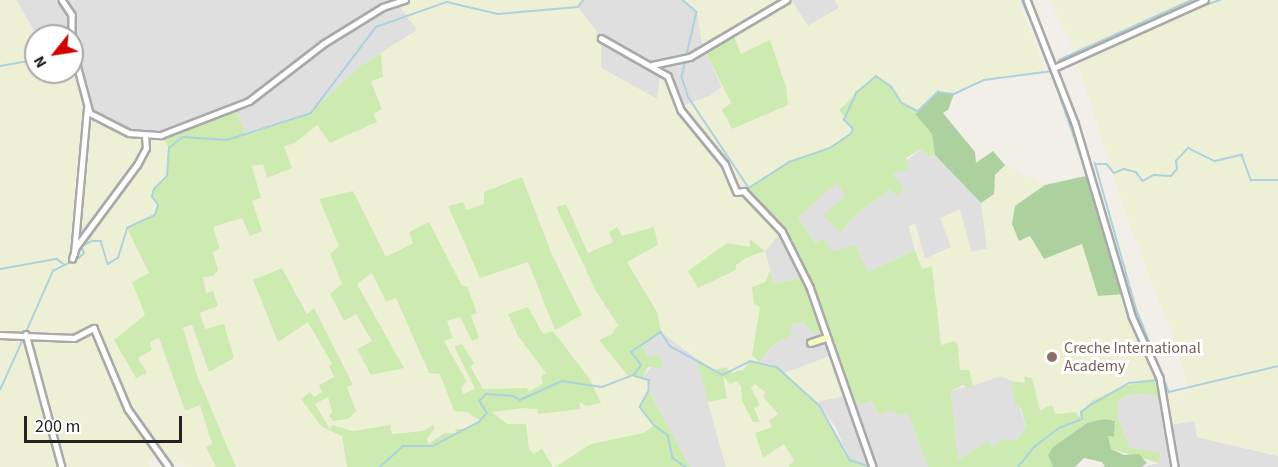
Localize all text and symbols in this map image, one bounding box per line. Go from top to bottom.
north arrow [24,24,84,84]
text: N [28,52,52,72]
place label: Creche International Academy [1064,338,1201,376]
marker: Creche International Academy [1045,350,1059,364]
scale bar [27,404,184,442]
text: 200 m [35,414,80,439]

